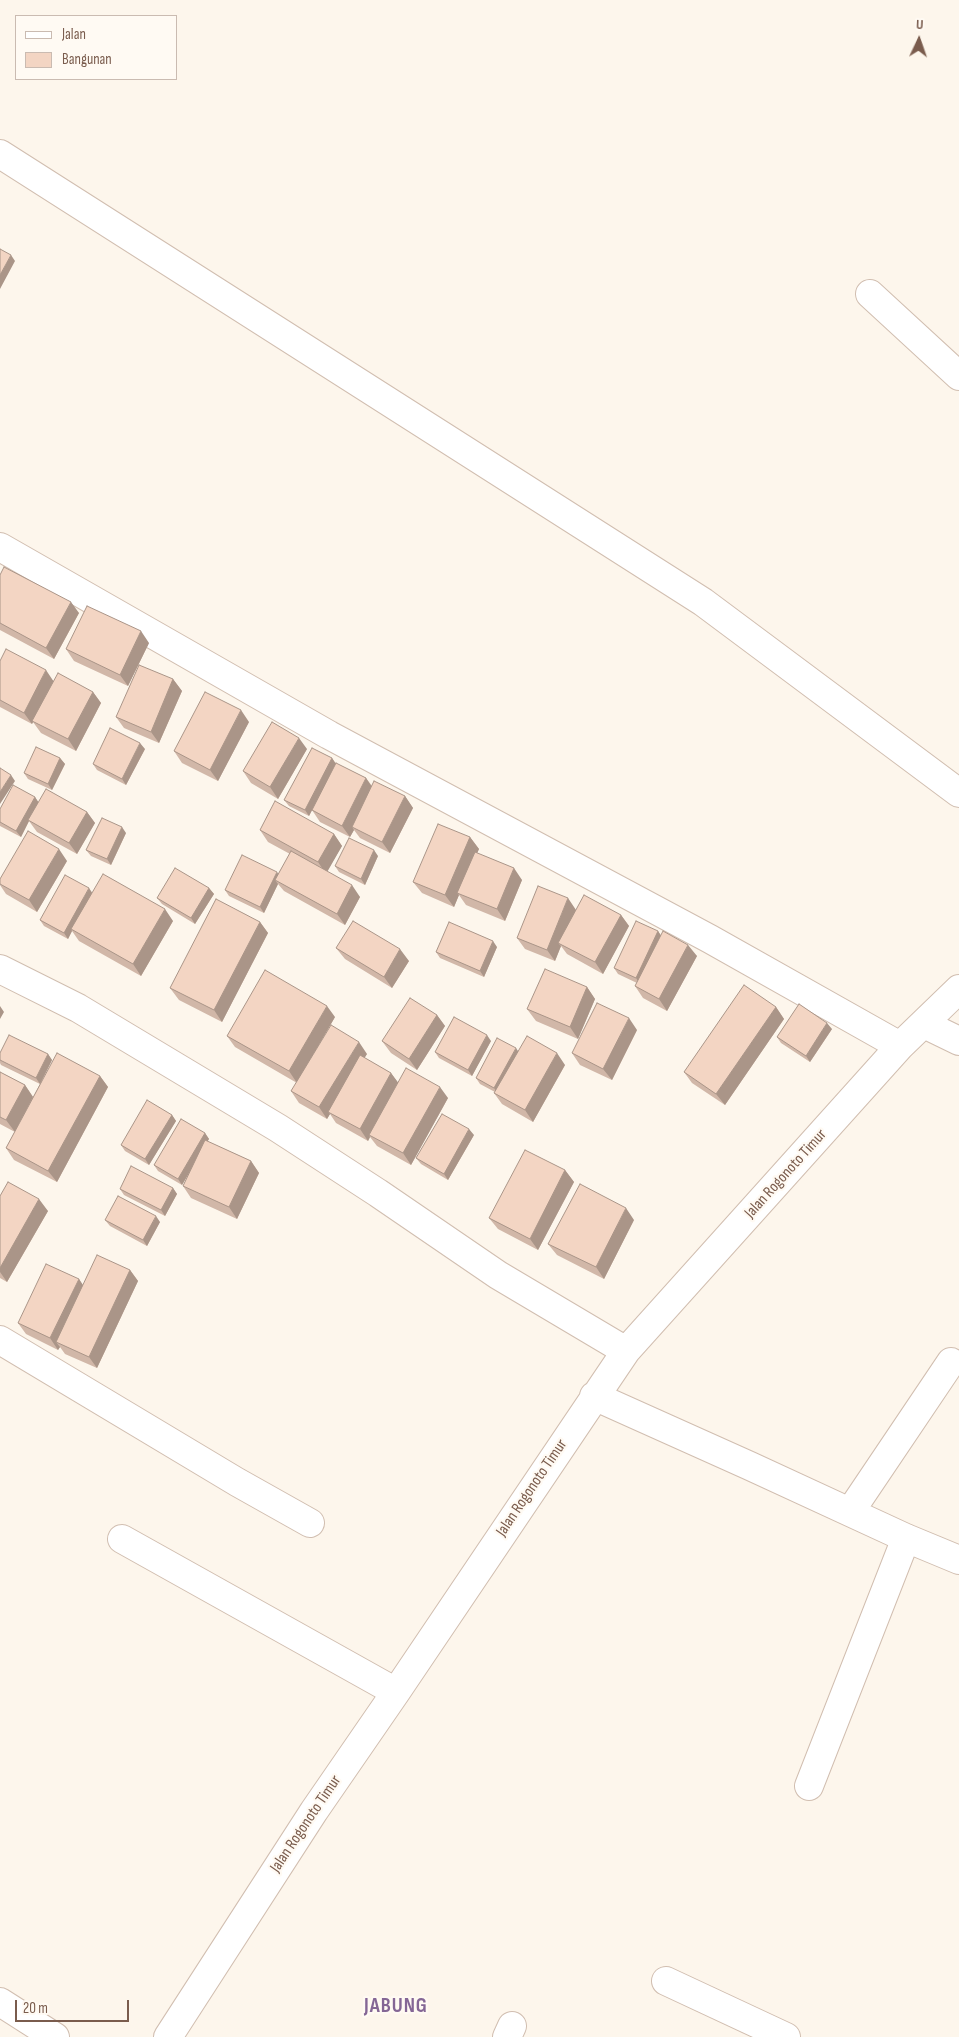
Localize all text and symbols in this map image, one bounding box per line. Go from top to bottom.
legend [15,15,178,80]
north arrow [894,15,944,65]
text: U [916,16,924,33]
text: Jalan [62,25,86,44]
text: Bangunan [62,50,112,69]
street label: Jalan Rogonoto Timur [741,1126,831,1222]
street label: Jalan Rogonoto Timur [492,1436,572,1540]
street label: Jalan Rogonoto Timur [266,1772,346,1876]
scale bar [18,1990,131,2022]
district label: JABUNG [363,1994,429,2020]
text: 20 m [23,1999,48,2018]

